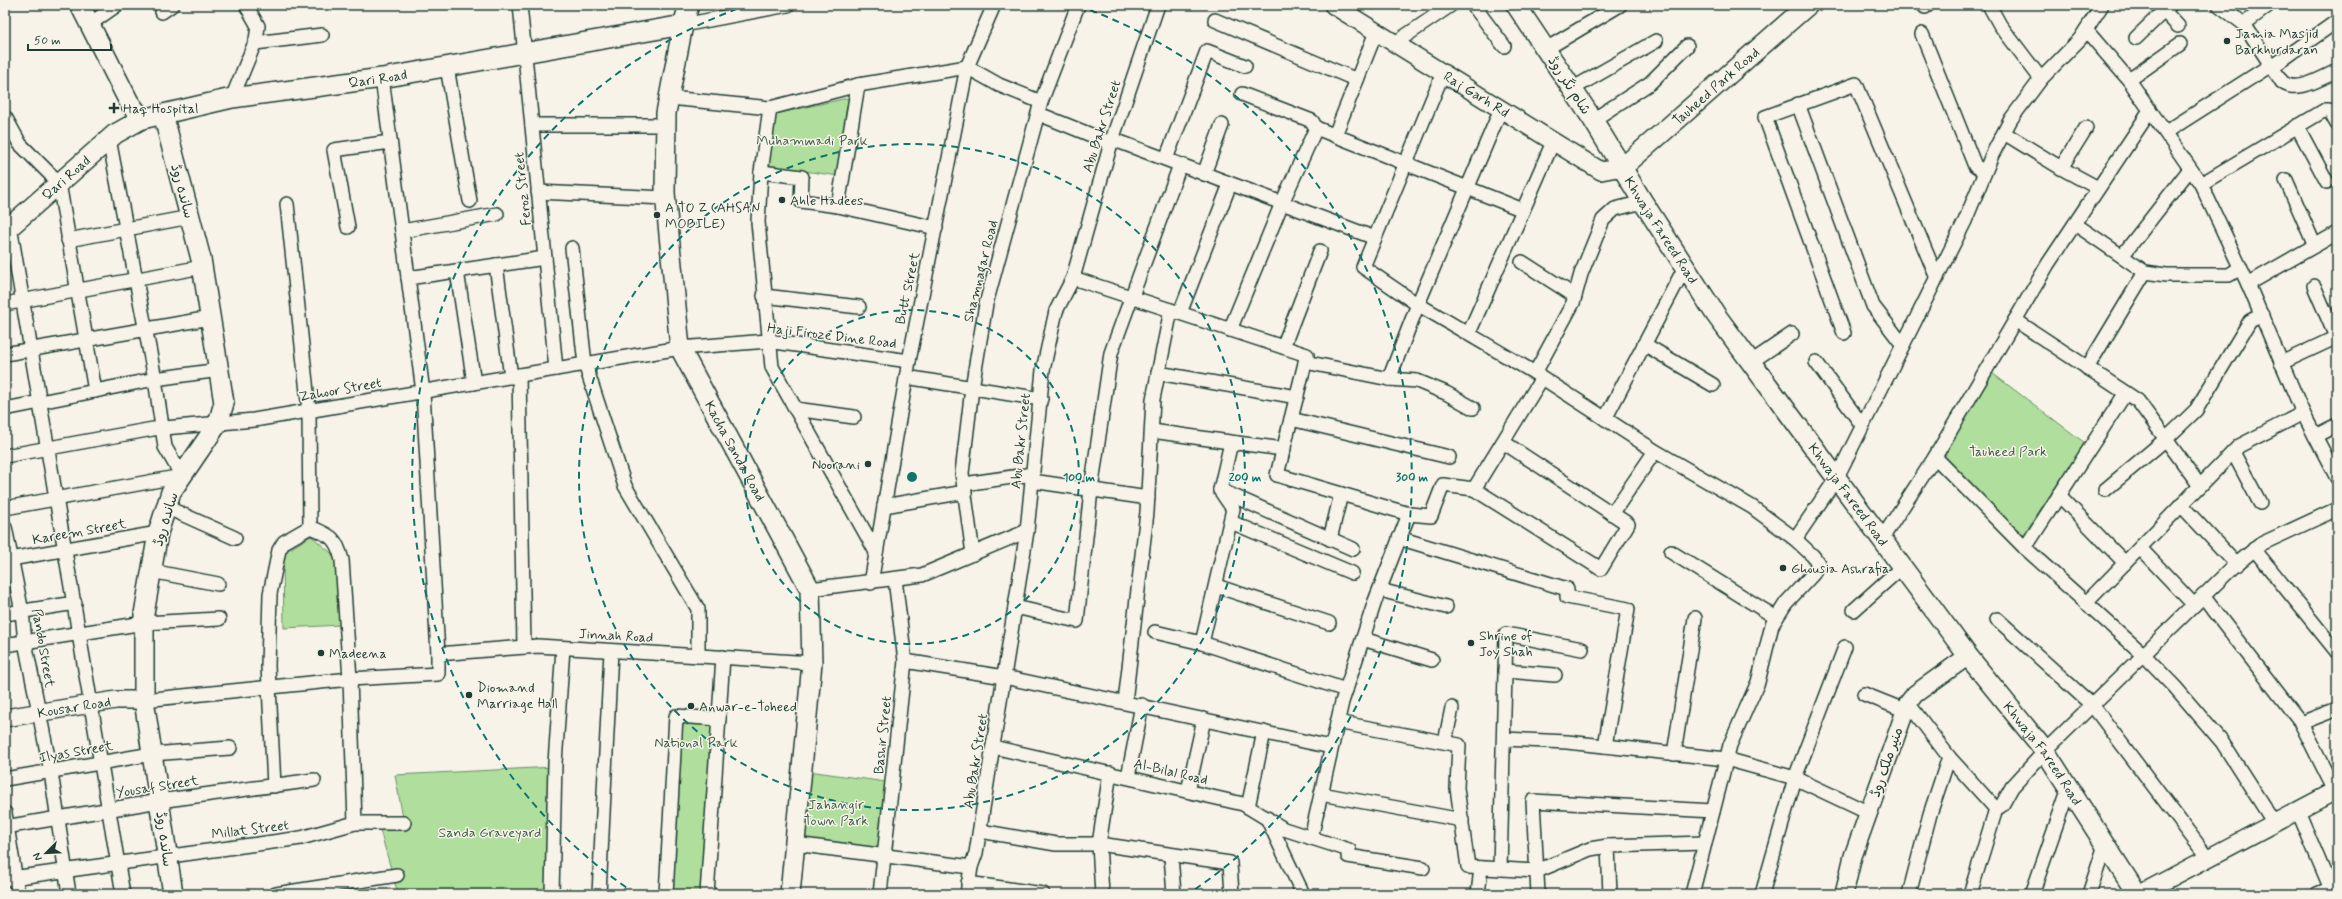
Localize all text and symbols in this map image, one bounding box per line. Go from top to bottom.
place label: Jamia Masjid Barkhurdaran [2235,25,2318,59]
scale bar [28,26,111,52]
text: 50 m [34,33,61,49]
marker: Jamia Masjid Barkhurdaran [2222,36,2232,46]
street label: Tauheed Park Road [1669,44,1764,130]
street label: شام نگر روڈ [1543,53,1595,119]
street label: Qari Road [347,66,409,92]
street label: Raj Garh Rd [1440,68,1512,122]
street label: Abu Bakr Street [1079,78,1125,175]
place label: Haq Hospital [123,100,199,118]
marker: Haq Hospital [108,102,120,114]
park label: Muhammadi Park [756,132,868,150]
street label: Feroz Street [510,151,536,227]
street label: Qari Road [38,152,95,204]
street label: ساندہ روڈ [166,162,198,220]
street label: Khwaja Fareed Road [1620,174,1702,288]
place label: Ahle Hadees [790,192,863,210]
marker: Ahle Hadees [777,195,787,205]
place label: A TO Z (AHSAN MOBILE) [665,199,760,233]
marker: A TO Z (AHSAN MOBILE) [652,210,662,220]
street label: Shamnagar Road [960,218,1004,325]
street label: Butt Street [892,250,925,326]
street label: Haji Firoze Dine Road [766,319,898,353]
street label: Zahoor Street [298,374,383,406]
street label: Abu Bakr Street [1007,392,1035,490]
street label: Kacha Sanda Road [700,398,769,505]
street label: Khwaja Fareed Road [1804,440,1892,550]
park label: Tauheed Park [1969,443,2047,461]
place label: Noorani [812,456,860,474]
marker: Noorani [863,459,873,469]
centre of rings [905,470,919,484]
text: 100 m [1063,470,1096,486]
text: 200 m [1229,470,1262,486]
text: 300 m [1396,470,1429,486]
street label: ساندہ روڈ [149,490,183,548]
street label: Kareem Street [31,515,128,549]
place label: Ghousia Ashrafia [1791,560,1889,578]
marker: Ghousia Ashrafia [1778,563,1788,573]
street label: Pando Street [27,607,59,690]
street label: Jinnah Road [578,625,654,647]
place label: Shrine of Joy Shah [1479,627,1533,661]
marker: Shrine of Joy Shah [1466,638,1476,648]
place label: Madeena [329,645,387,663]
marker: Madeena [316,648,326,658]
place label: Diomand Marriage Hall [477,679,558,713]
marker: Diomand Marriage Hall [464,690,474,700]
street label: Kousar Road [36,693,112,723]
street label: Bashir Street [870,695,896,775]
place label: Anwar-e-Toheed [699,698,797,716]
street label: Khwaja Fareed Road [1999,698,2086,809]
marker: Anwar-e-Toheed [686,701,696,711]
street label: Abu Bakr Street [960,712,992,810]
street label: منیر ملک روڈ [1867,725,1907,800]
park label: National Park [654,734,738,752]
street label: Ilyas Street [38,737,115,767]
street label: Al-Bilal Road [1132,755,1210,789]
street label: Yousaf Street [115,771,200,802]
park label: Jahangir Town Park [804,796,868,830]
street label: ساندہ روڈ [151,810,177,868]
street label: Millat Street [210,816,290,844]
park label: Sanda Graveyard [439,824,541,842]
north arrow [26,833,66,873]
text: N [30,850,46,863]

